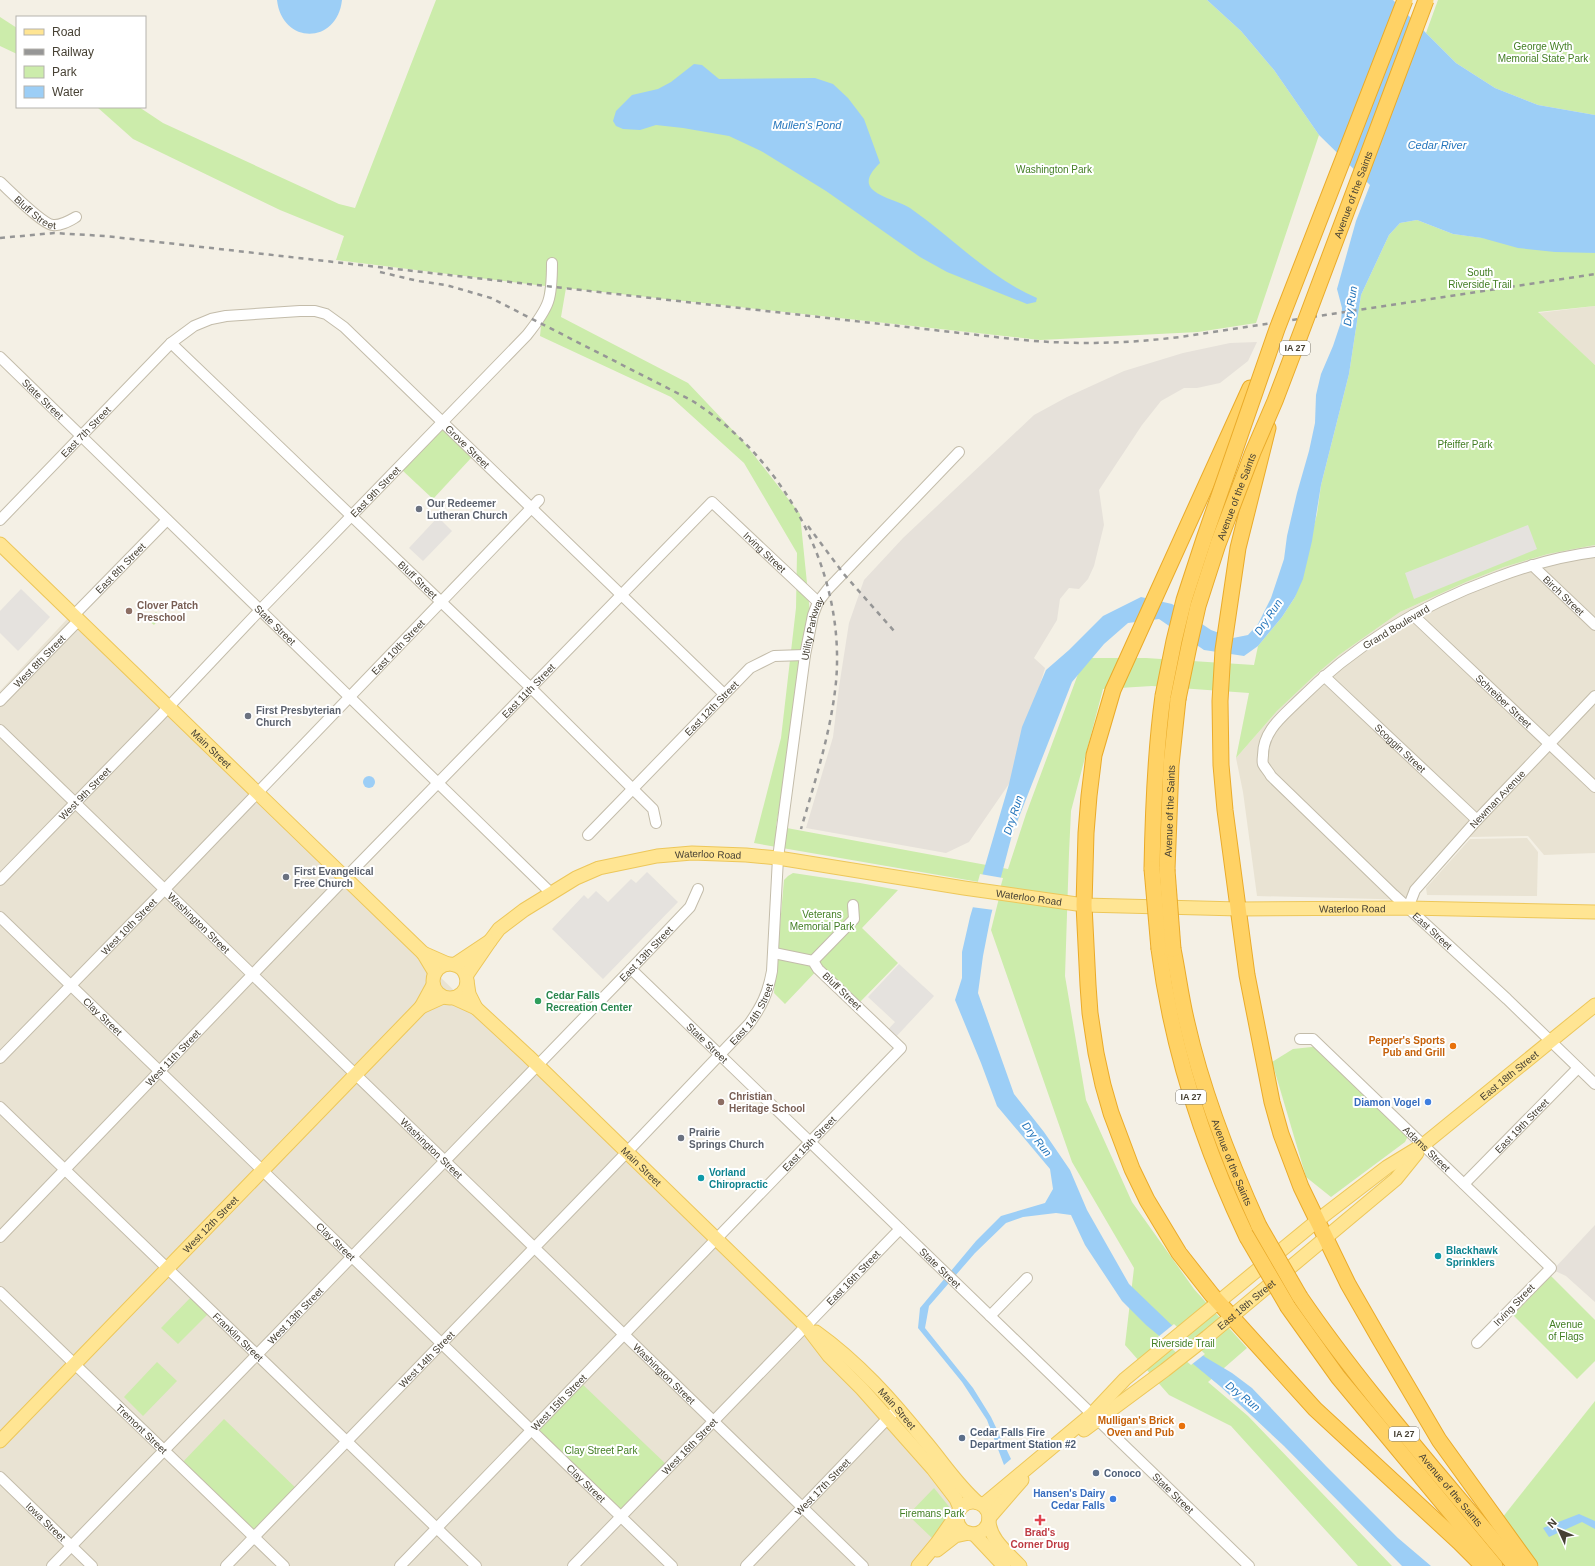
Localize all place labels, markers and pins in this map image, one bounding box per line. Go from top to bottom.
place label: Our Redeemer Lutheran Church [427,498,508,521]
marker: Our Redeemer Lutheran Church [414,504,424,514]
place label: Clover Patch Preschool [137,600,198,623]
marker: Clover Patch Preschool [124,606,134,616]
place label: First Presbyterian Church [256,705,341,728]
marker: First Presbyterian Church [243,711,253,721]
place label: First Evangelical Free Church [294,866,374,889]
marker: First Evangelical Free Church [281,872,291,882]
place label: Cedar Falls Recreation Center [546,990,632,1013]
marker: Cedar Falls Recreation Center [533,996,543,1006]
place label: Pepper's Sports Pub and Grill [1369,1035,1445,1058]
marker: Pepper's Sports Pub and Grill [1448,1041,1458,1051]
place label: Christian Heritage School [729,1091,805,1114]
marker: Christian Heritage School [716,1097,726,1107]
place label: Diamon Vogel [1354,1097,1420,1108]
marker: Diamon Vogel [1423,1097,1433,1107]
place label: Prairie Springs Church [689,1127,764,1150]
marker: Prairie Springs Church [676,1133,686,1143]
place label: Vorland Chiropractic [709,1167,768,1190]
marker: Vorland Chiropractic [696,1173,706,1183]
place label: Blackhawk Sprinklers [1446,1245,1498,1268]
marker: Blackhawk Sprinklers [1433,1251,1443,1261]
place label: Mulligan's Brick Oven and Pub [1098,1415,1174,1438]
marker: Mulligan's Brick Oven and Pub [1177,1421,1187,1431]
place label: Cedar Falls Fire Department Station #2 [970,1427,1077,1450]
marker: Cedar Falls Fire Department Station #2 [957,1433,967,1443]
marker: Conoco [1091,1468,1101,1478]
place label: Conoco [1104,1468,1141,1479]
place label: Hansen's Dairy Cedar Falls [1033,1488,1105,1511]
marker: Hansen's Dairy Cedar Falls [1108,1494,1118,1504]
marker: Brad's Corner Drug [1035,1515,1045,1525]
place label: Brad's Corner Drug [1011,1527,1069,1550]

